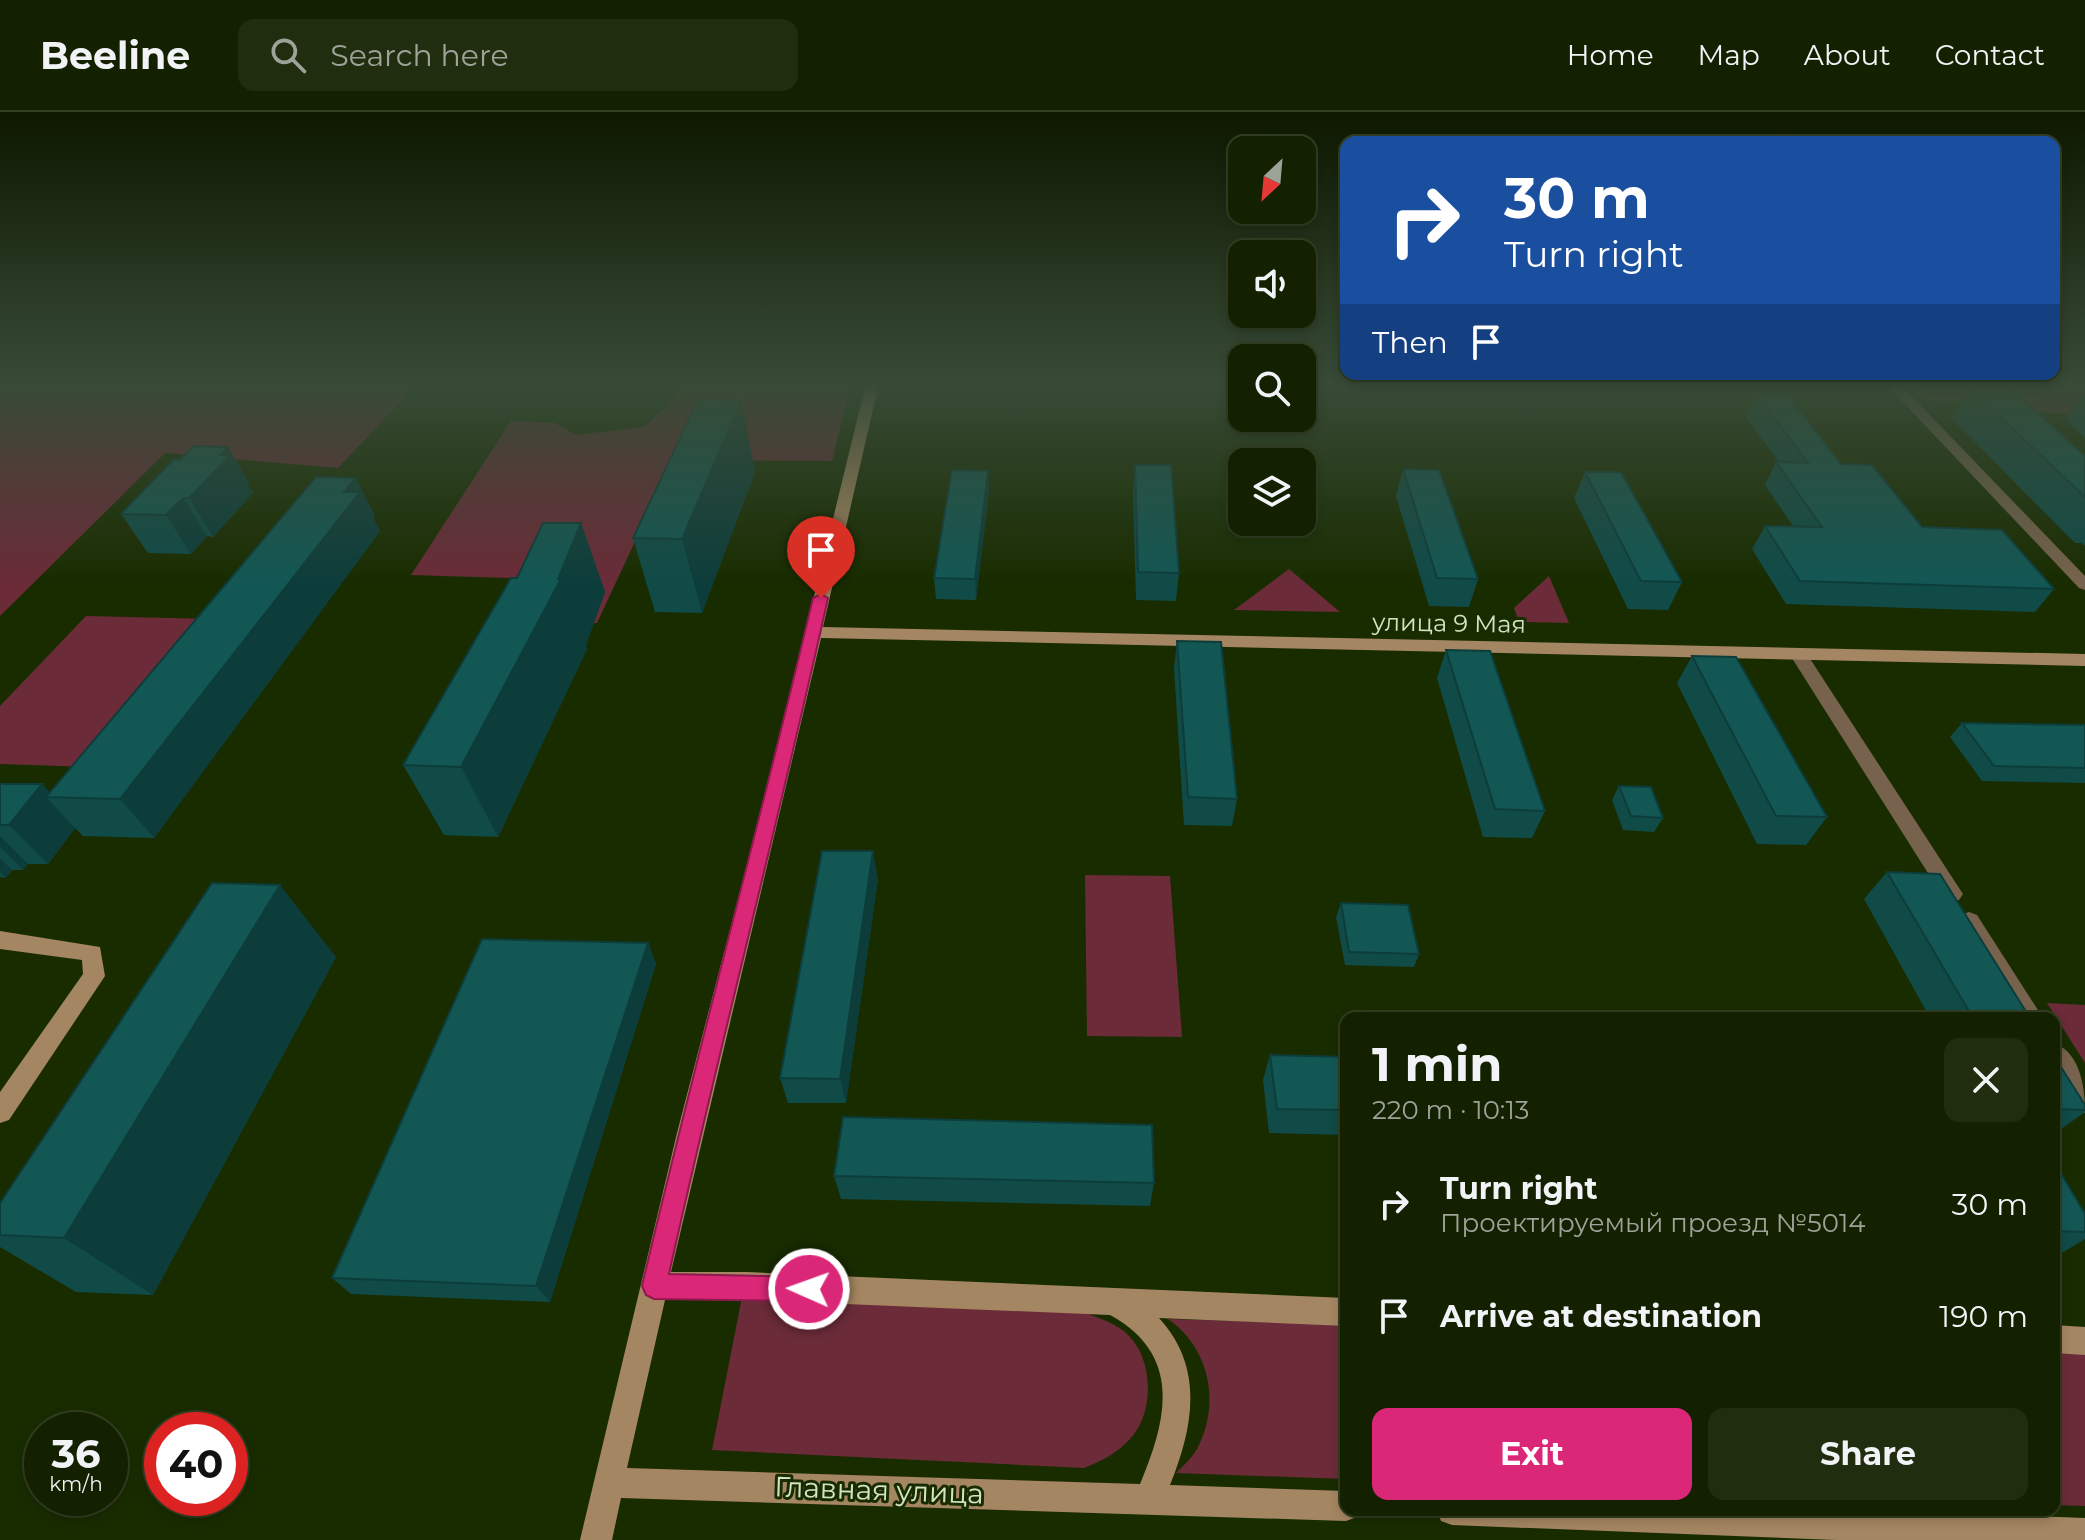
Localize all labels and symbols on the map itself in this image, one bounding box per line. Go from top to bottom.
north arrow [1228,136,1316,224]
pin [787,516,855,598]
street label: улица 9 Мая [1371,607,1526,639]
position arrow [767,1247,851,1331]
speed limit sign: 40 [144,1412,248,1516]
street label: Главная улица [774,1469,984,1511]

